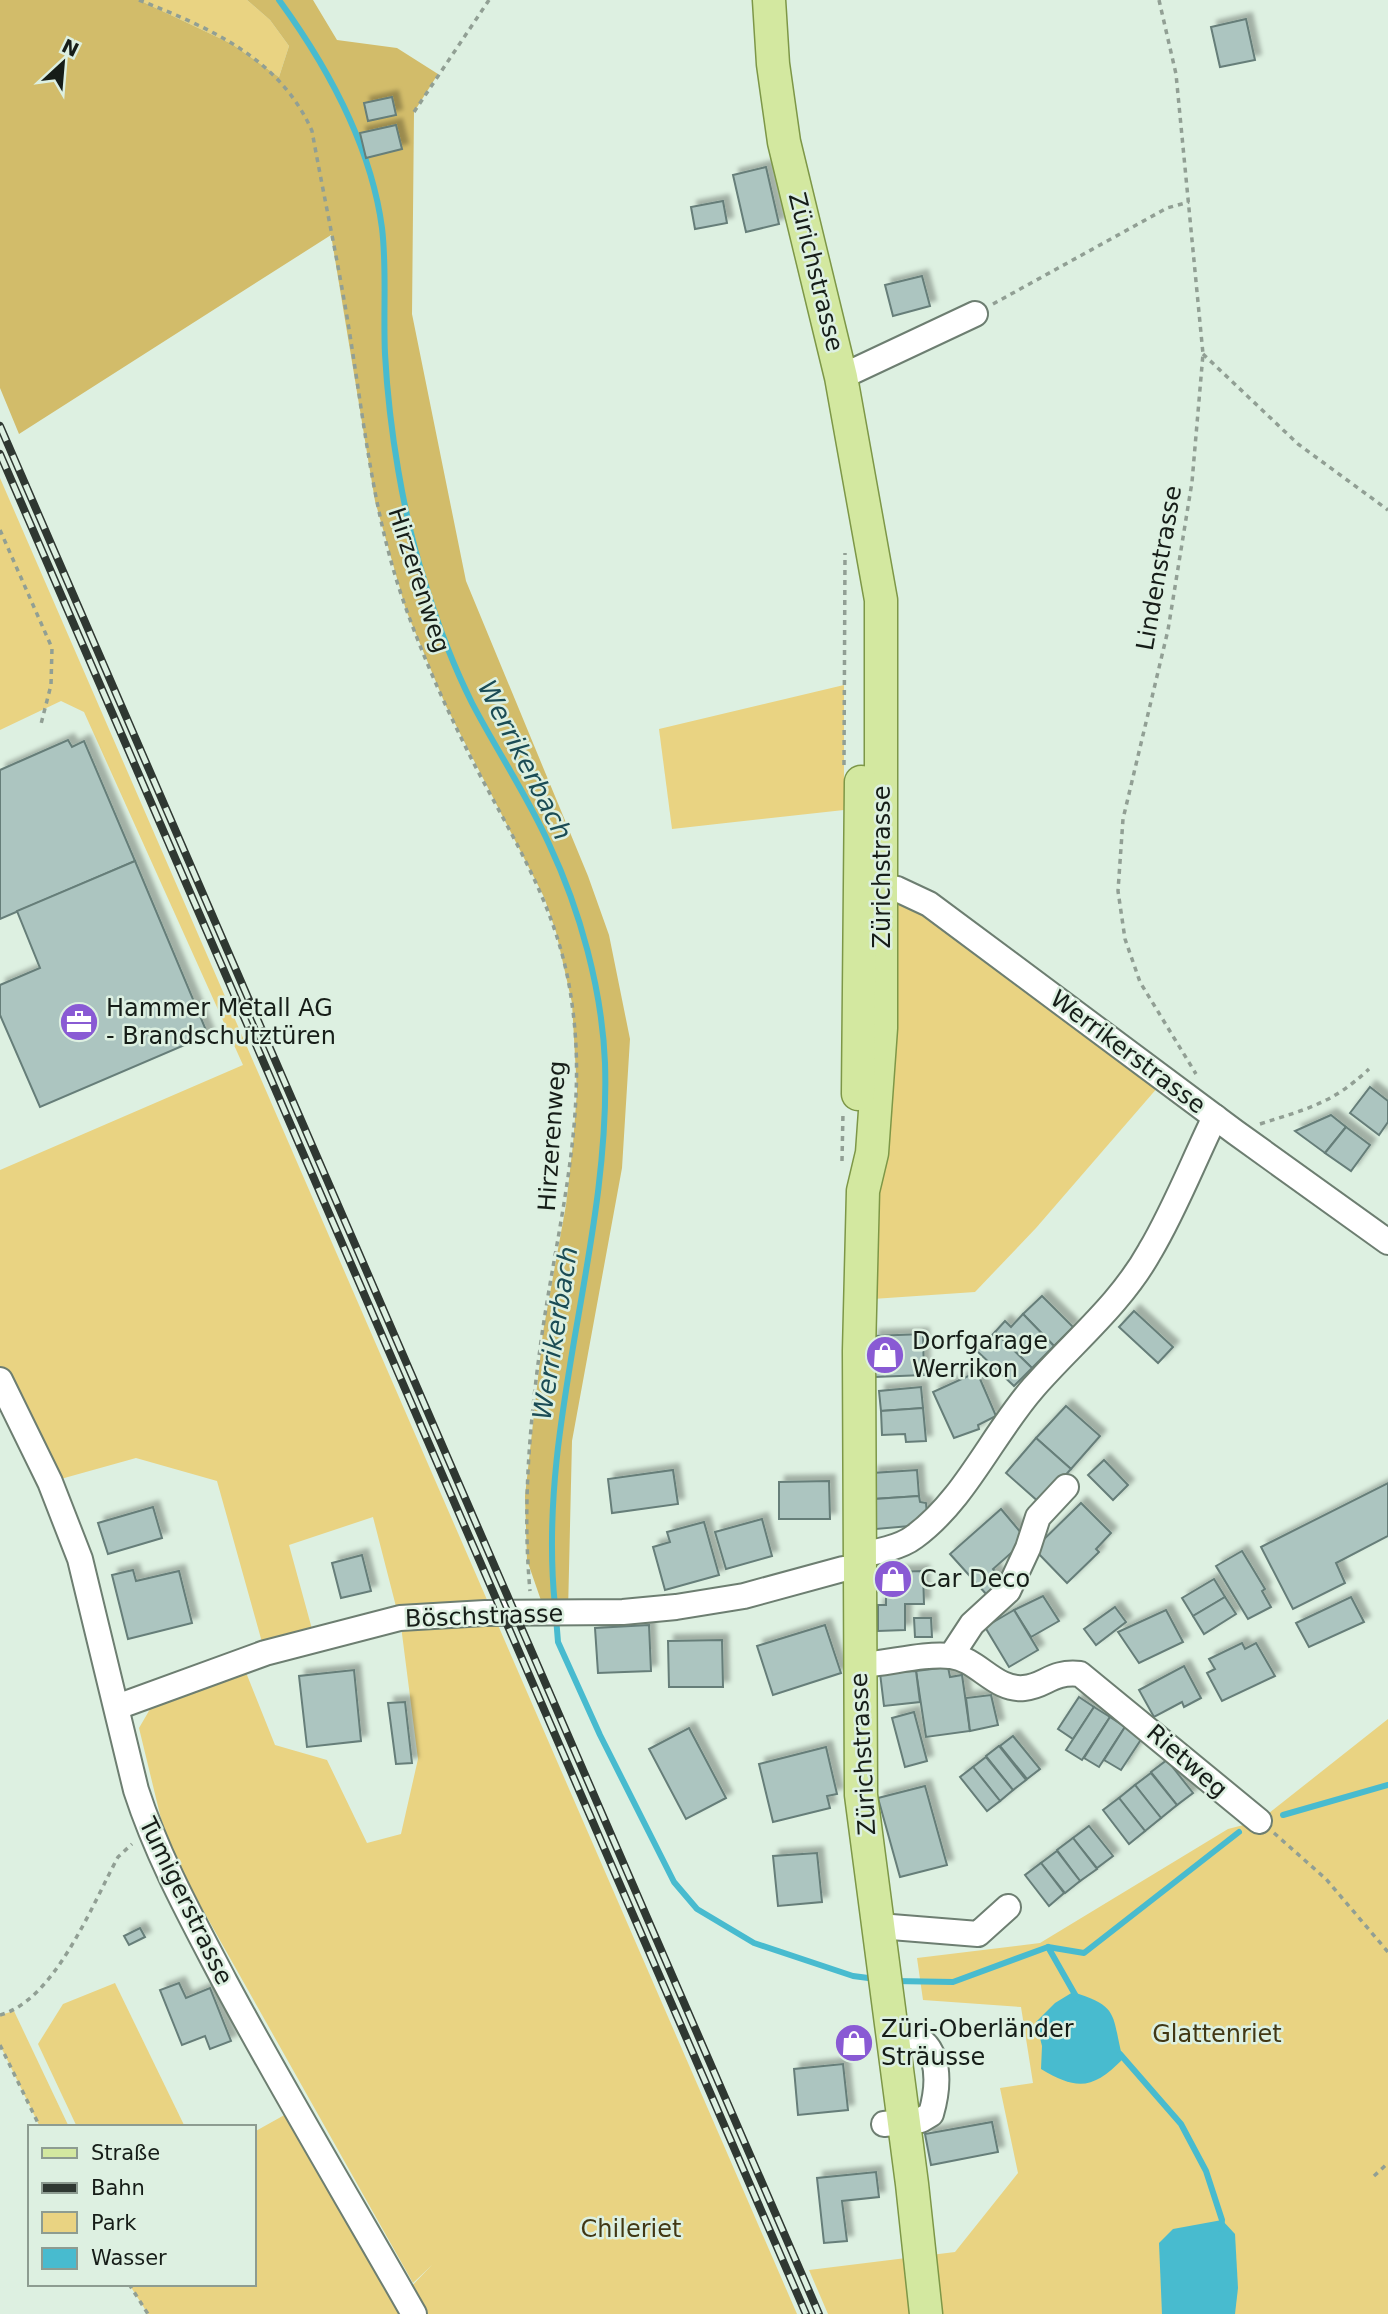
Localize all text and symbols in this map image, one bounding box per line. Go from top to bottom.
north arrow [28,28,98,98]
text: N [58,34,82,61]
street label: Zürichstrasse [783,190,849,354]
street label: Lindenstrasse [1131,483,1187,653]
street label: Hirzerenweg [382,504,456,656]
water label: Werrikerbach [472,675,578,845]
street label: Zürichstrasse [868,786,896,948]
street label: Werrikerstrasse [1045,985,1211,1119]
place label: Hammer Metall AG - Brandschutztüren [106,994,336,1050]
office icon: Hammer Metall AG - Brandschutztüren [58,1001,100,1043]
street label: Hirzerenweg [533,1060,571,1212]
water label: Werrikerbach [526,1244,584,1422]
place label: Dorfgarage Werrikon [912,1327,1048,1383]
shop icon: Dorfgarage Werrikon [864,1334,906,1376]
shop icon: Car Deco [872,1558,914,1600]
place label: Car Deco [920,1565,1030,1593]
street label: Böschstrasse [404,1599,564,1633]
street label: Zürichstrasse [845,1672,881,1836]
street label: Rietweg [1141,1719,1233,1803]
street label: Tumigerstrasse [133,1812,239,1989]
place label: Züri-Oberländer Sträusse [881,2015,1074,2071]
park label: Glattenriet [1152,2020,1282,2048]
shop icon: Züri-Oberländer Sträusse [833,2022,875,2064]
legend [28,2125,256,2286]
text: Straße [91,2141,160,2165]
text: Bahn [91,2176,145,2200]
text: Park [91,2211,137,2235]
park label: Chileriet [581,2215,681,2243]
text: Wasser [91,2246,167,2270]

